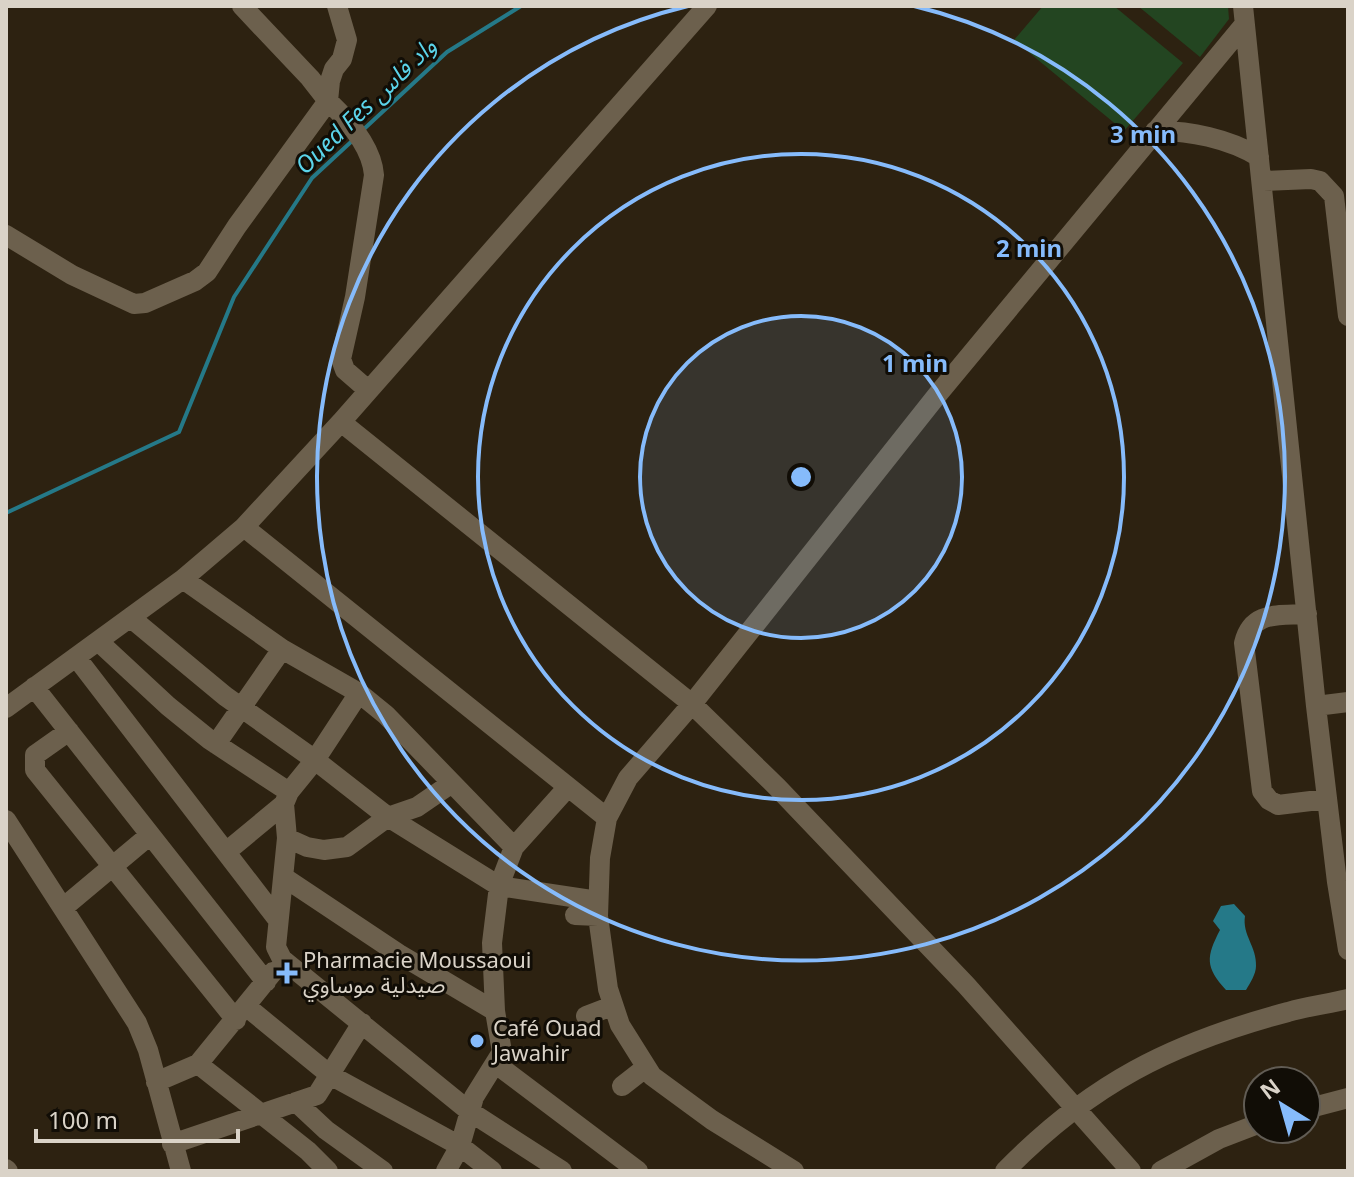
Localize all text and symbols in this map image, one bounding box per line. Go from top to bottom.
water label: Oued Fes واد فاس [287,29,443,181]
text: 3 min [1110,117,1176,150]
text: 2 min [996,231,1062,264]
text: 1 min [882,346,948,379]
centre of rings [787,463,815,491]
place label: Pharmacie Moussaoui صيدلية موساوي [303,944,531,1002]
marker: Pharmacie Moussaoui صيدلية موساوي [278,964,296,982]
place label: Café Ouad Jawahir [491,1012,602,1067]
marker: Café Ouad Jawahir [468,1032,486,1050]
north arrow [1242,1065,1322,1145]
text: N [1253,1071,1286,1106]
scale bar [36,1093,238,1143]
text: 100 m [48,1103,118,1136]

